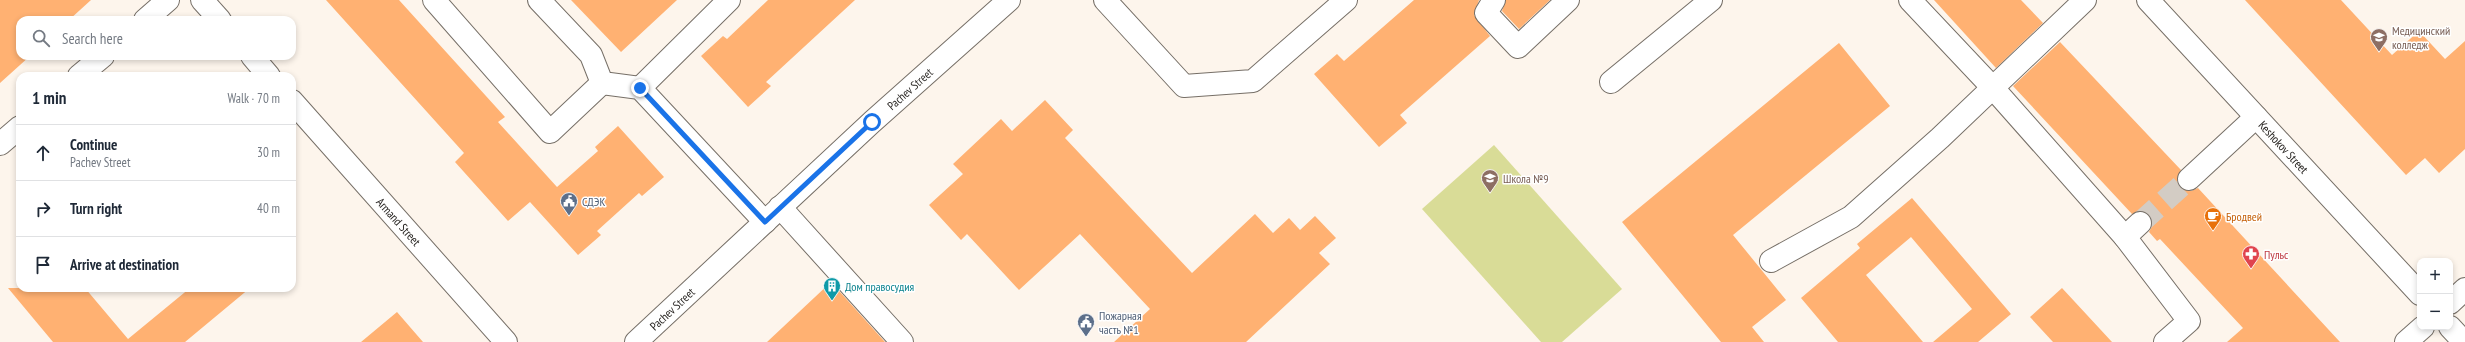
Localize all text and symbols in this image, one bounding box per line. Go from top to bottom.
search box [16,16,296,60]
place label: Медицинский колледж [2392,23,2450,52]
icon: search [30,27,52,49]
school or university icon: Медицинский колледж [2369,27,2389,52]
text: Search here [62,29,123,48]
street label: Pachev Street [884,64,936,113]
route end [631,79,649,97]
text: 1 min [32,87,66,109]
text: Walk · 70 m [228,90,280,107]
route start [863,113,881,131]
street label: Keshokov Street [2256,117,2312,177]
text: Continue [70,135,117,154]
icon: ahead [32,142,54,164]
text: 30 m [257,144,280,161]
text: Pachev Street [70,154,131,171]
school or university icon: Школа №9 [1480,168,1500,193]
place label: Школа №9 [1503,171,1549,186]
public building icon: СДЭК [559,191,579,216]
street label: Armand Street [374,194,425,249]
place label: СДЭК [582,194,605,209]
icon: right [32,198,54,220]
text: Turn right [70,199,122,218]
text: 40 m [257,200,280,217]
cafe icon: Бродвей [2203,206,2223,231]
place label: Бродвей [2226,209,2262,224]
pharmacy icon: Пульс [2241,244,2261,269]
place label: Пульс [2264,247,2289,262]
icon: arrive [32,254,54,276]
text: Arrive at destination [70,255,179,274]
map controls [2417,258,2453,330]
button: + [2417,258,2453,294]
building icon: Дом правосудия [822,276,842,301]
place label: Дом правосудия [845,279,915,294]
street label: Pachev Street [646,284,698,333]
button: − [2417,294,2453,330]
place label: Пожарная часть №1 [1099,308,1142,337]
public building icon: Пожарная часть №1 [1076,312,1096,337]

